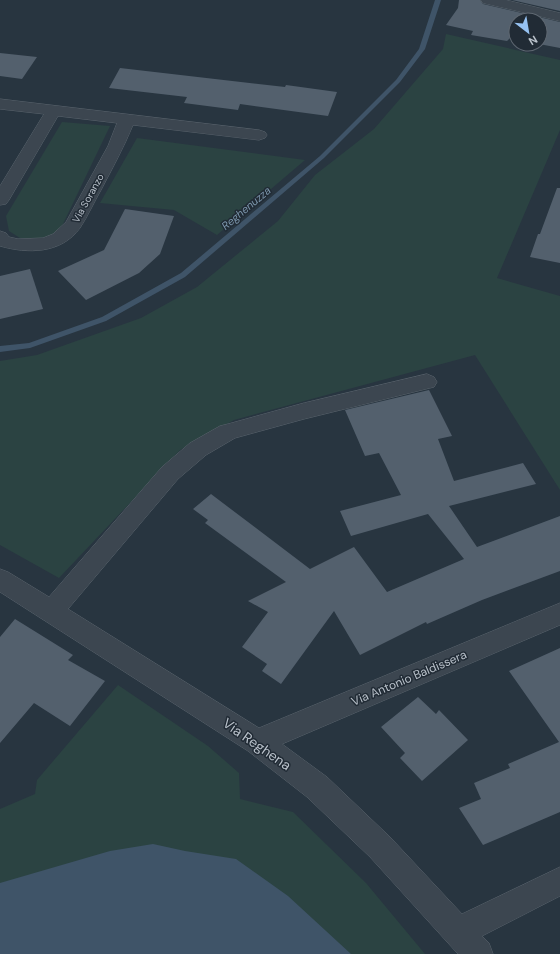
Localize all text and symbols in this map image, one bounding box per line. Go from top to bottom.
north arrow [508,12,548,52]
text: N [526,33,540,49]
street label: Via Soranzo [69,171,107,225]
water label: Reghenuzza [218,183,274,233]
street label: Via Antonio Baldissera [349,646,469,710]
street label: Via Reghena [219,714,295,774]

